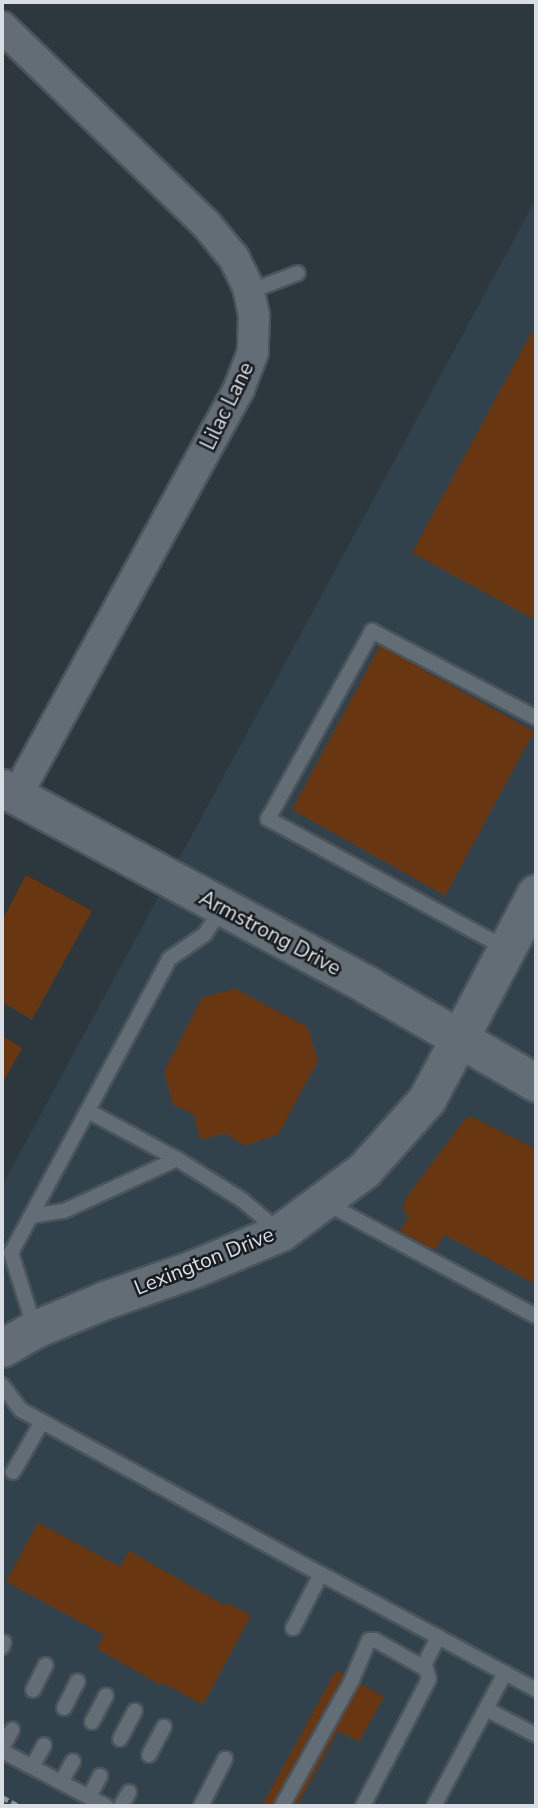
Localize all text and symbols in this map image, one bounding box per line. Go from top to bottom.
street label: Lilac Lane [195,358,259,454]
street label: Armstrong Drive [195,885,345,981]
street label: Lexington Drive [130,1221,278,1301]

